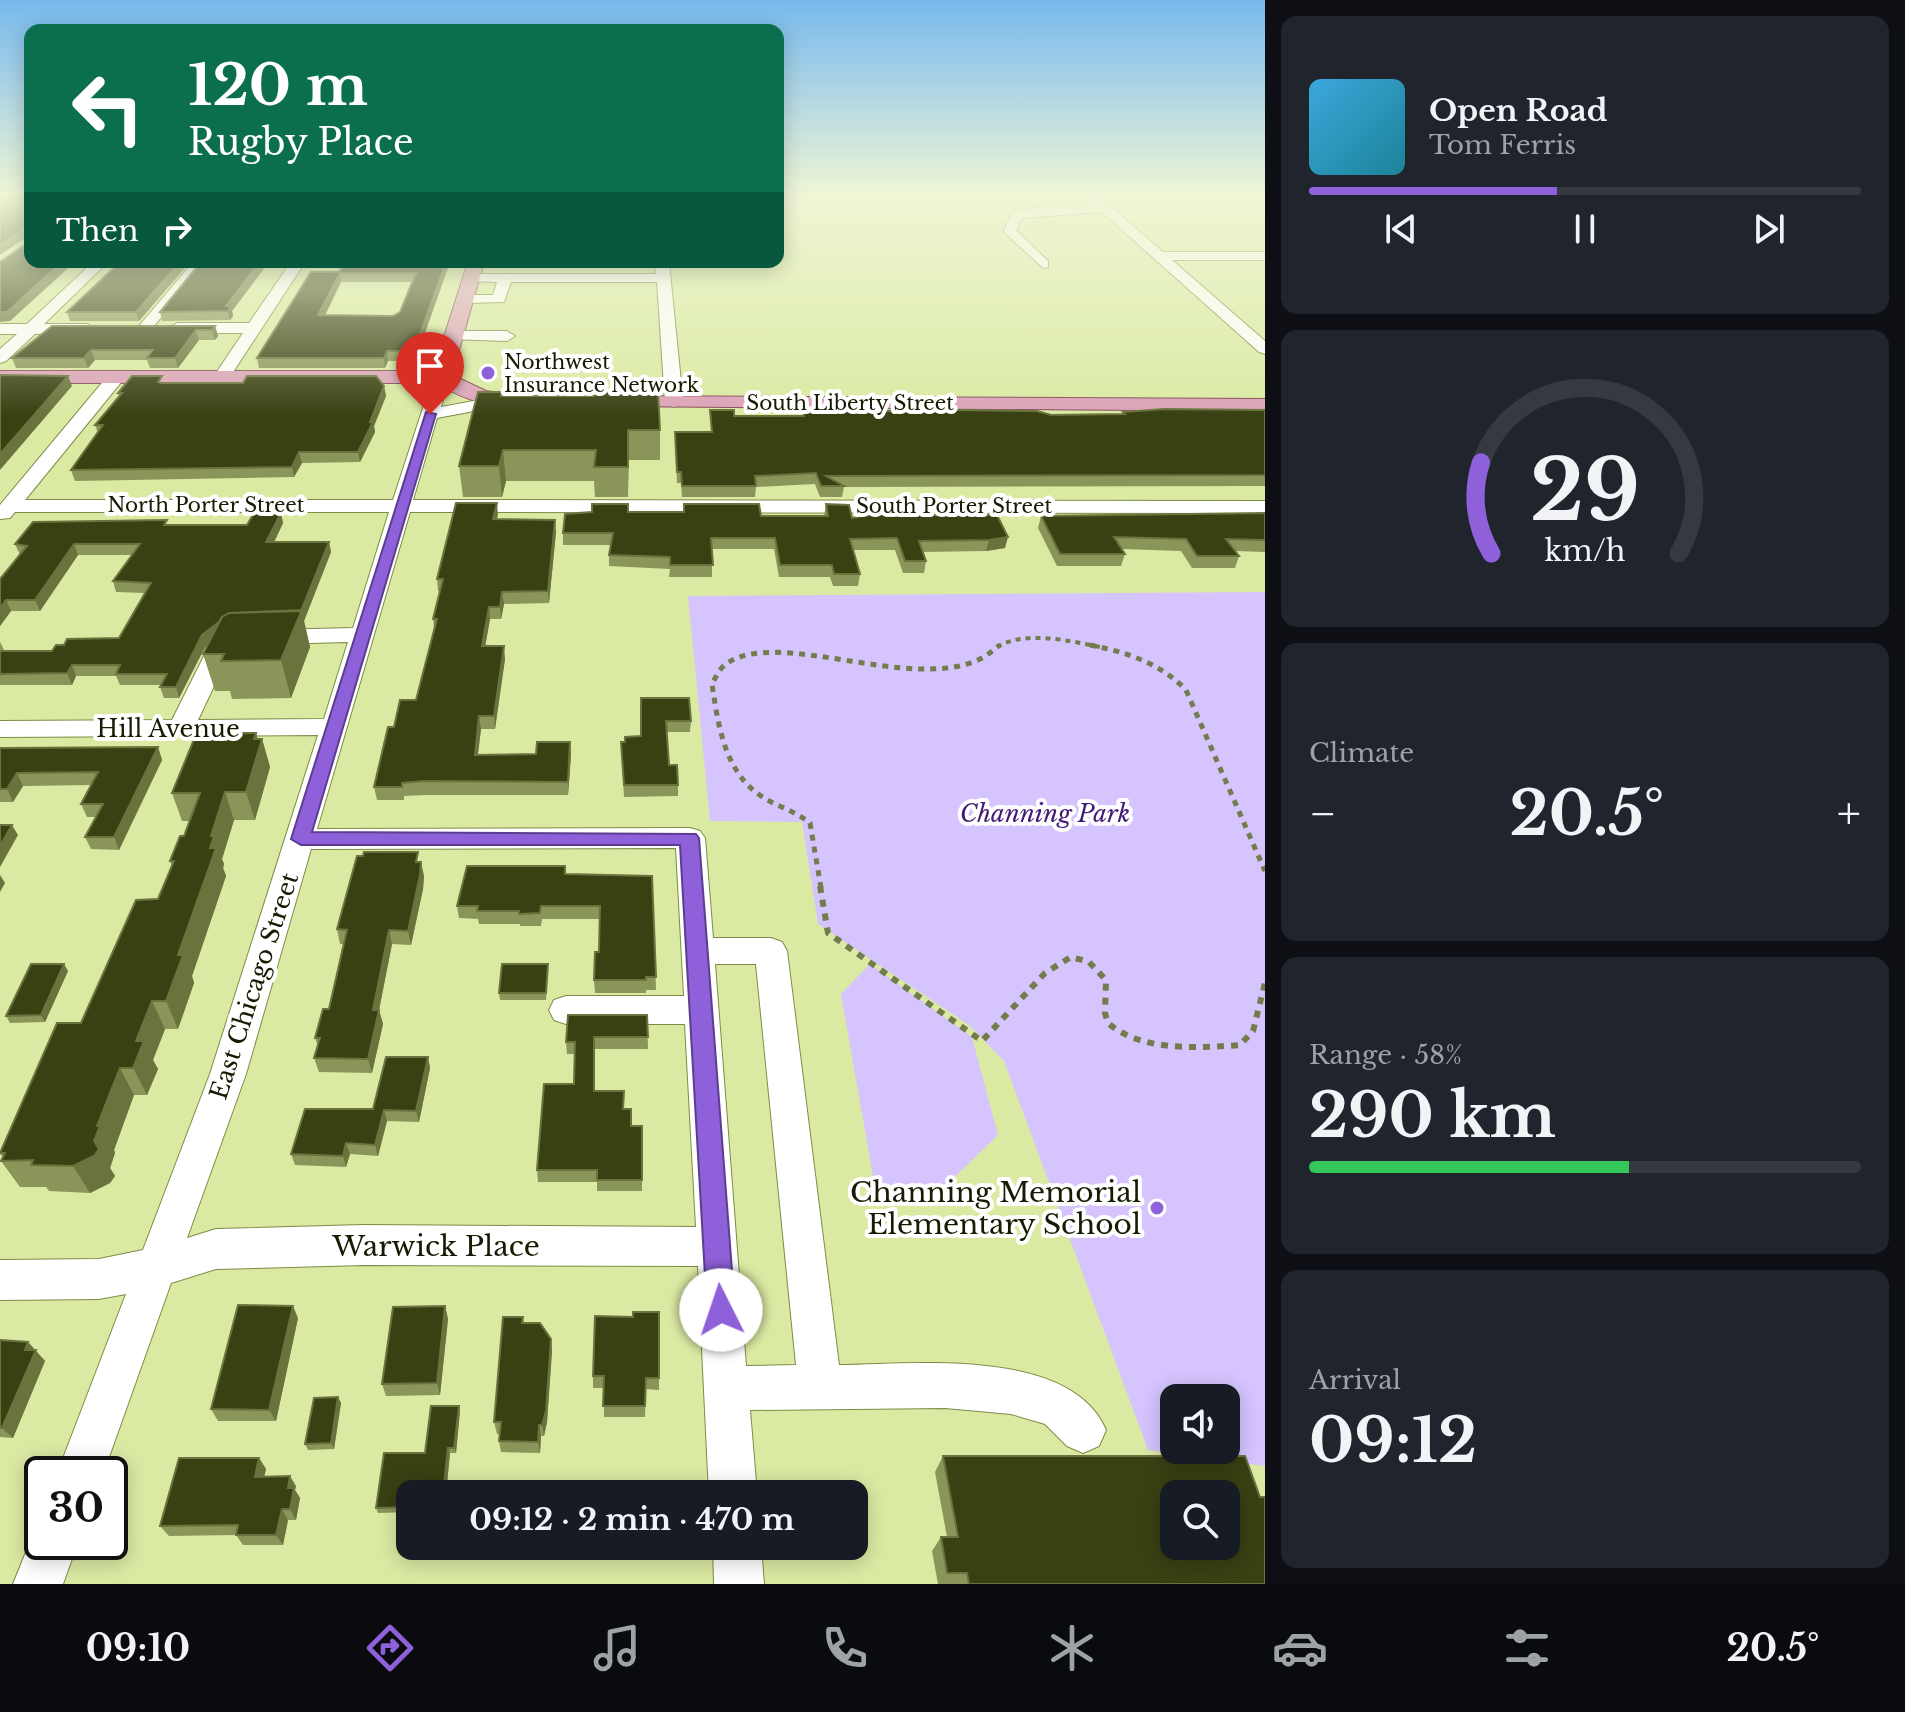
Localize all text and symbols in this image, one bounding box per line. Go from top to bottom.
text: 120 m [188,51,368,120]
icon: left [56,56,160,160]
text: Open Road [1429,92,1608,129]
text: Rugby Place [188,120,414,165]
text: Tom Ferris [1429,129,1576,161]
icon: previous [1379,207,1423,251]
icon: pause [1563,207,1607,251]
icon: next [1747,207,1791,251]
icon: right [155,208,199,252]
text: Then [56,212,139,249]
pin [396,332,464,414]
icon: arrive [408,344,452,388]
place label: Northwest Insurance Network [504,350,700,397]
marker: Northwest Insurance Network [479,364,497,382]
street label: South Liberty Street [746,391,954,415]
text: 29 [1530,439,1640,542]
street label: North Porter Street [108,493,305,517]
street label: South Porter Street [856,494,1053,518]
text: km/h [1544,534,1626,570]
street label: Hill Avenue [96,714,240,743]
text: Climate [1309,737,1414,769]
text: 20.5° [1510,777,1664,851]
text: − [1309,786,1337,841]
text: + [1837,786,1861,841]
park label: Channing Park [960,799,1130,828]
street label: East Chicago Street [204,869,304,1103]
text: Range · 58% [1309,1039,1462,1071]
text: 290 km [1309,1079,1556,1153]
place label: Channing Memorial Elementary School [850,1175,1141,1242]
marker: Channing Memorial Elementary School [1148,1199,1166,1217]
street label: Warwick Place [331,1229,540,1264]
position arrow [679,1268,763,1352]
text: Arrival [1309,1364,1401,1396]
map controls [1160,1384,1240,1560]
button: sound [1160,1384,1240,1464]
text: 09:12 [1309,1404,1477,1478]
speed limit sign: 30 [24,1456,128,1560]
button: search [1160,1480,1240,1560]
text: 09:12 · 2 min · 470 m [469,1501,795,1538]
icon: directions [362,1620,418,1676]
icon: music [589,1620,645,1676]
icon: phone [817,1620,873,1676]
icon: climate [1044,1620,1100,1676]
icon: car [1272,1620,1328,1676]
icon: filters [1499,1620,1555,1676]
text: 09:10 [86,1626,190,1671]
text: 20.5° [1727,1626,1819,1671]

